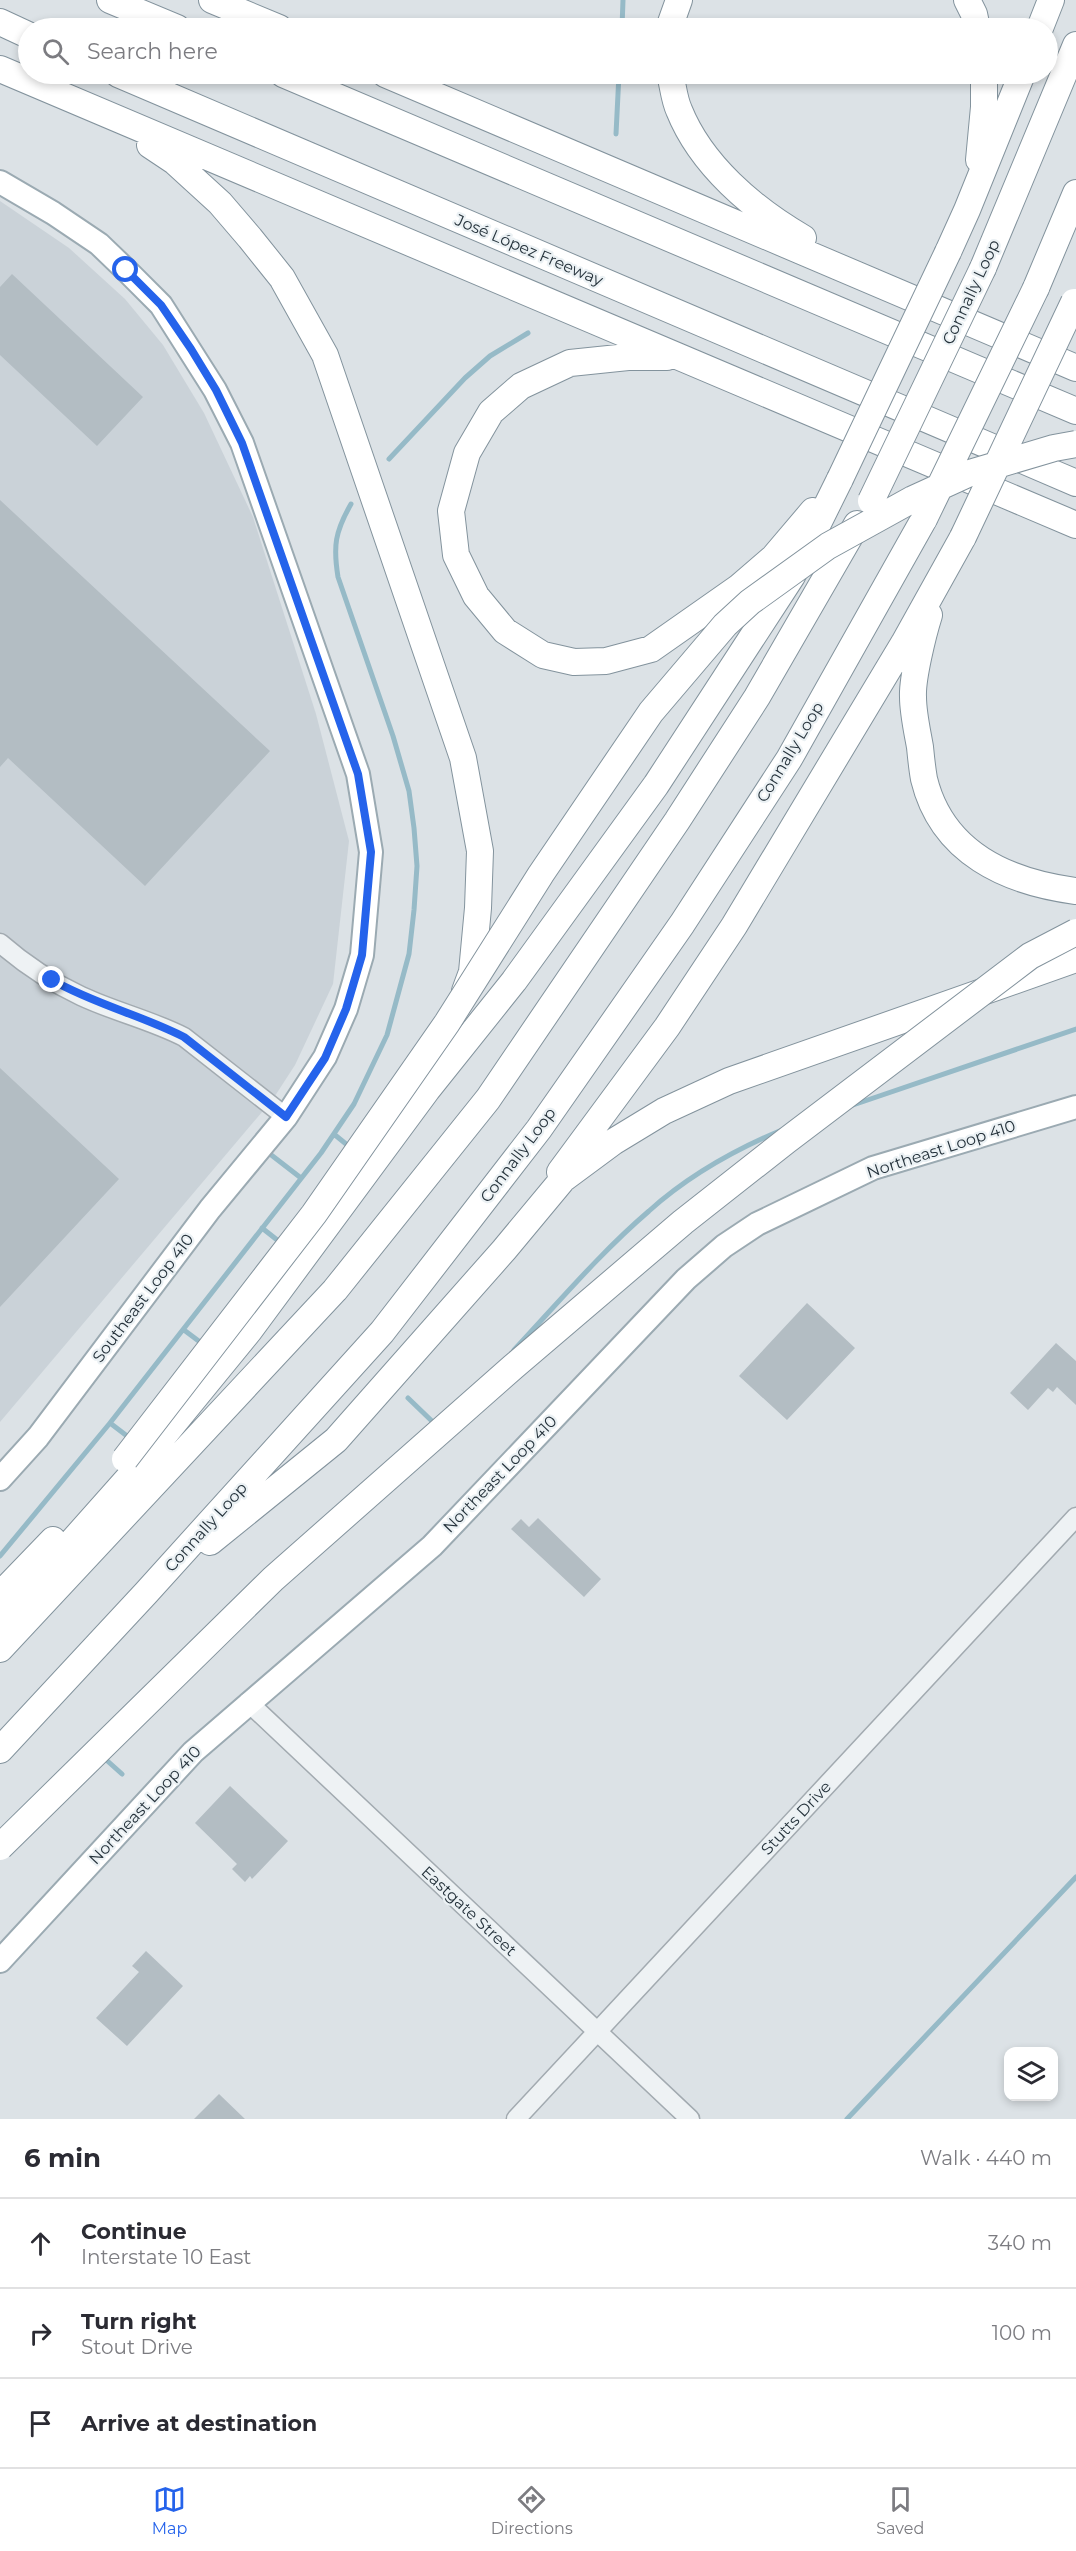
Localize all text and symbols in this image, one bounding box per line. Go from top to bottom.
search box [18,18,1058,84]
icon: search [39,35,72,68]
text: Search here [87,38,218,65]
street label: José López Freeway [451,210,606,290]
street label: Connally Loop [938,236,1004,348]
route start [112,256,138,282]
street label: Connally Loop [753,698,828,806]
route end [38,966,64,992]
street label: Connally Loop [476,1104,560,1206]
street label: Northeast Loop 410 [864,1116,1018,1182]
street label: Southeast Loop 410 [88,1230,198,1366]
street label: Northeast Loop 410 [439,1412,561,1536]
street label: Connally Loop [161,1478,251,1576]
street label: Northeast Loop 410 [85,1742,205,1868]
street label: Stutts Drive [757,1777,835,1859]
street label: Eastgate Street [418,1862,521,1960]
map controls [1004,2047,1058,2101]
button: layers [1004,2047,1058,2101]
text: 6 min [24,2142,101,2174]
text: Walk · 440 m [920,2146,1052,2170]
text: Continue [81,2218,187,2245]
icon: ahead [24,2227,57,2260]
text: 340 m [988,2231,1052,2255]
text: Interstate 10 East [81,2245,251,2269]
text: Turn right [81,2308,196,2335]
icon: right [24,2317,57,2350]
text: 100 m [992,2321,1052,2345]
text: Stout Drive [81,2335,193,2359]
icon: arrive [24,2407,57,2440]
text: Arrive at destination [81,2410,317,2437]
tab: Map [152,2483,187,2538]
tab: Directions [491,2483,573,2538]
tab: Saved [876,2483,924,2538]

